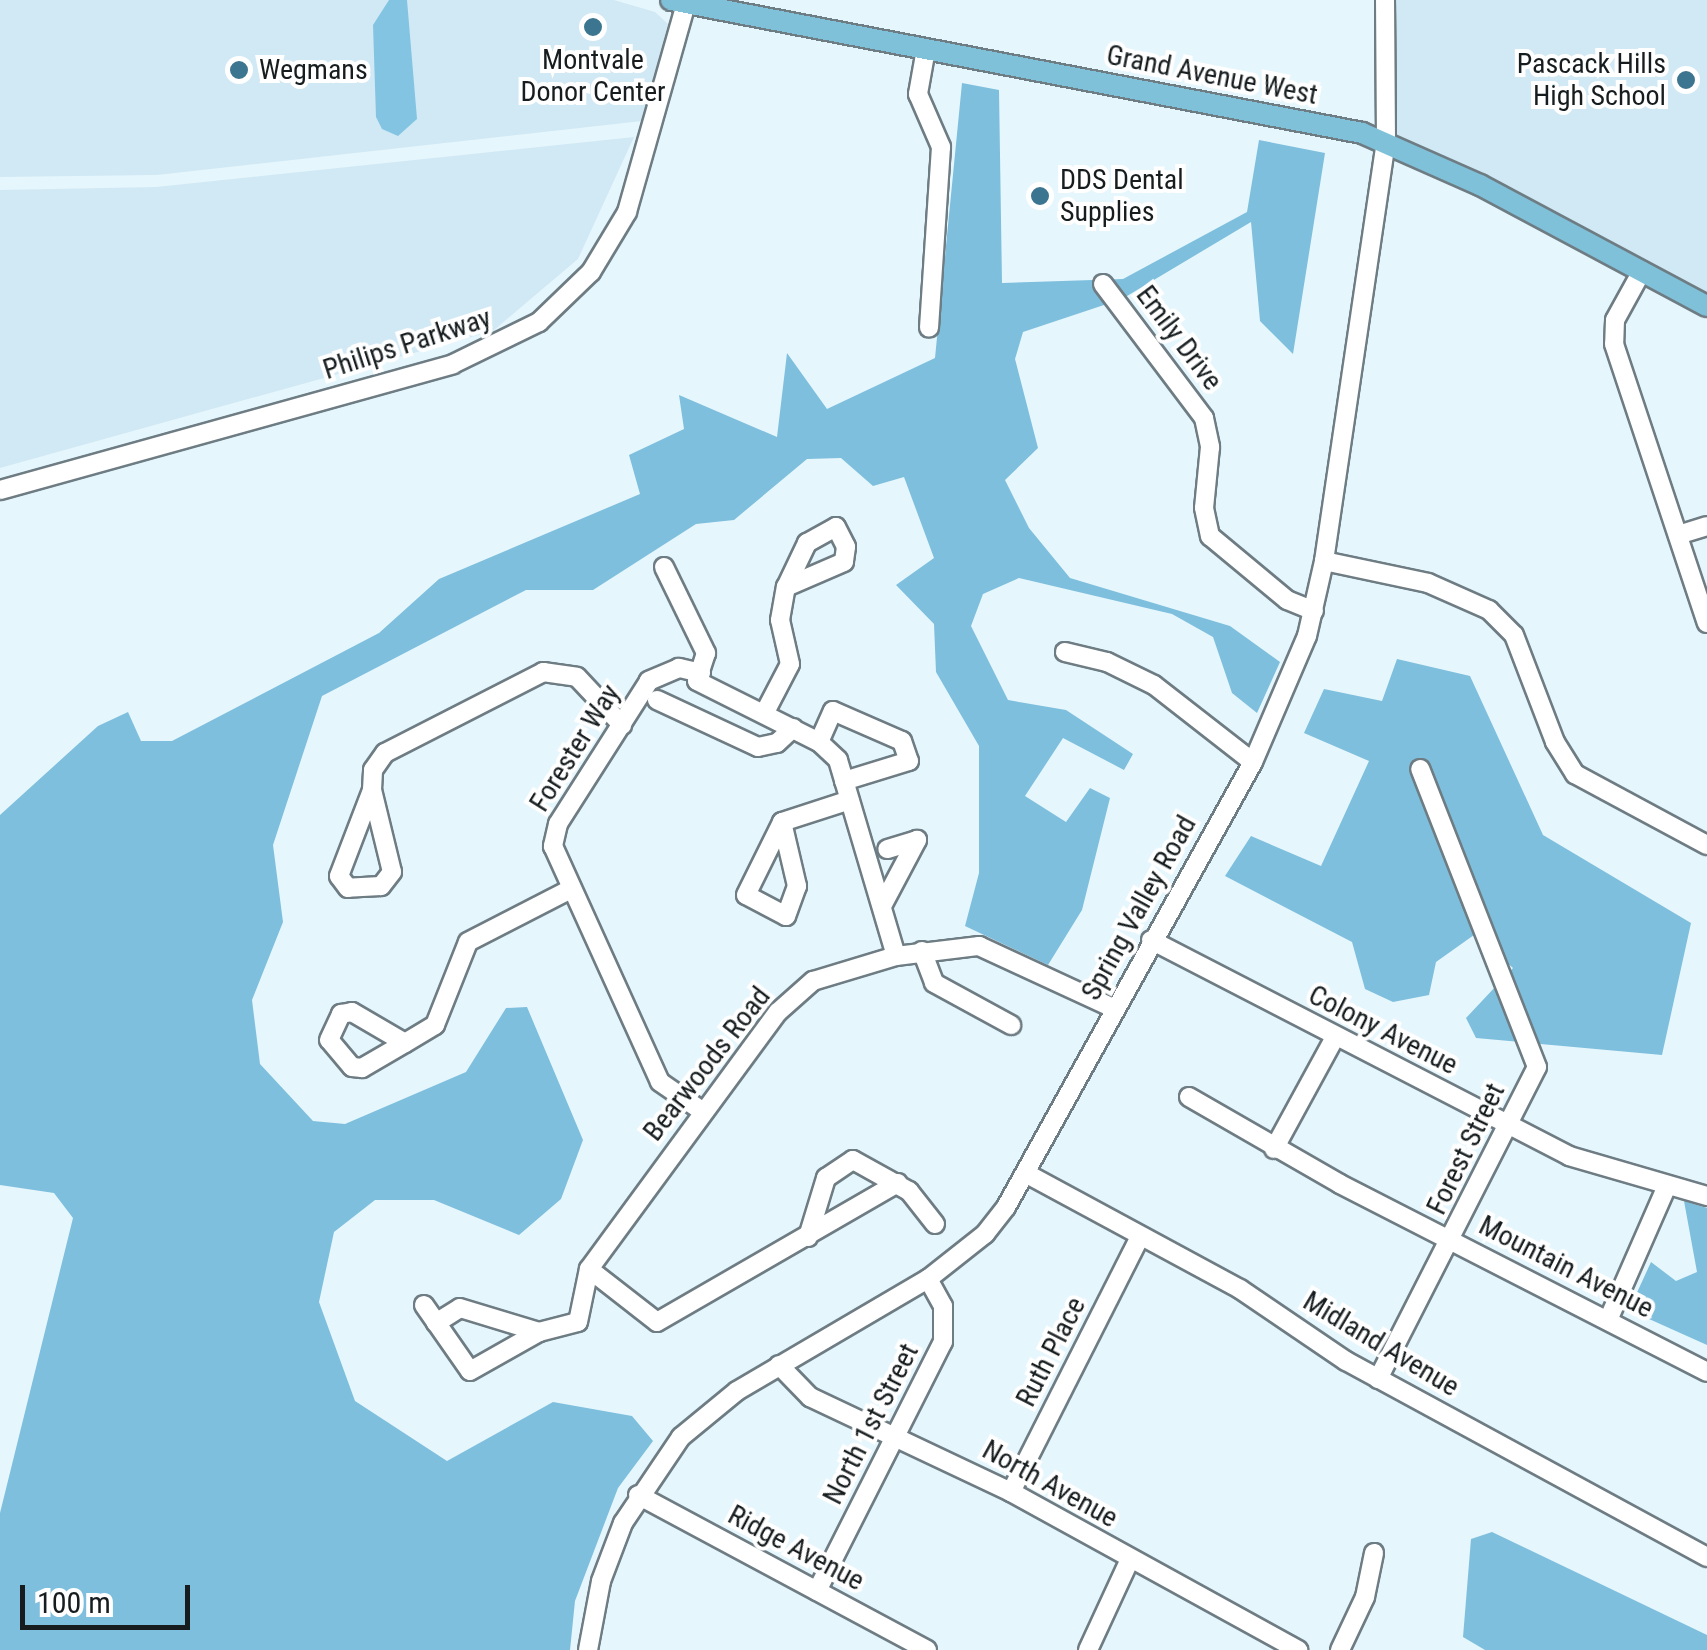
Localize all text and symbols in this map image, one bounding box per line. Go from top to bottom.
marker: Montvale Donor Center [582,16,604,38]
street label: Grand Avenue West [1104,38,1320,112]
place label: Montvale Donor Center [520,43,666,109]
place label: Pascack Hills High School [1517,47,1666,113]
place label: Wegmans [259,53,368,87]
marker: Wegmans [228,59,250,81]
marker: Pascack Hills High School [1675,69,1697,91]
place label: DDS Dental Supplies [1060,163,1184,229]
marker: DDS Dental Supplies [1029,185,1051,207]
street label: Emily Drive [1129,279,1229,397]
street label: Philips Parkway [319,301,495,387]
street label: Forester Way [523,678,627,818]
street label: Spring Valley Road [1074,810,1204,1006]
street label: Colony Avenue [1303,978,1463,1082]
street label: Bearwoods Road [636,980,778,1148]
street label: Forest Street [1420,1078,1512,1220]
street label: Mountain Avenue [1473,1209,1659,1325]
street label: Midland Avenue [1297,1284,1465,1404]
street label: Ruth Place [1009,1292,1093,1412]
street label: North 1st Street [816,1338,926,1510]
street label: North Avenue [976,1433,1124,1535]
street label: Ridge Avenue [722,1498,870,1598]
scale bar [25,1565,195,1627]
text: 100 m [37,1585,111,1620]

